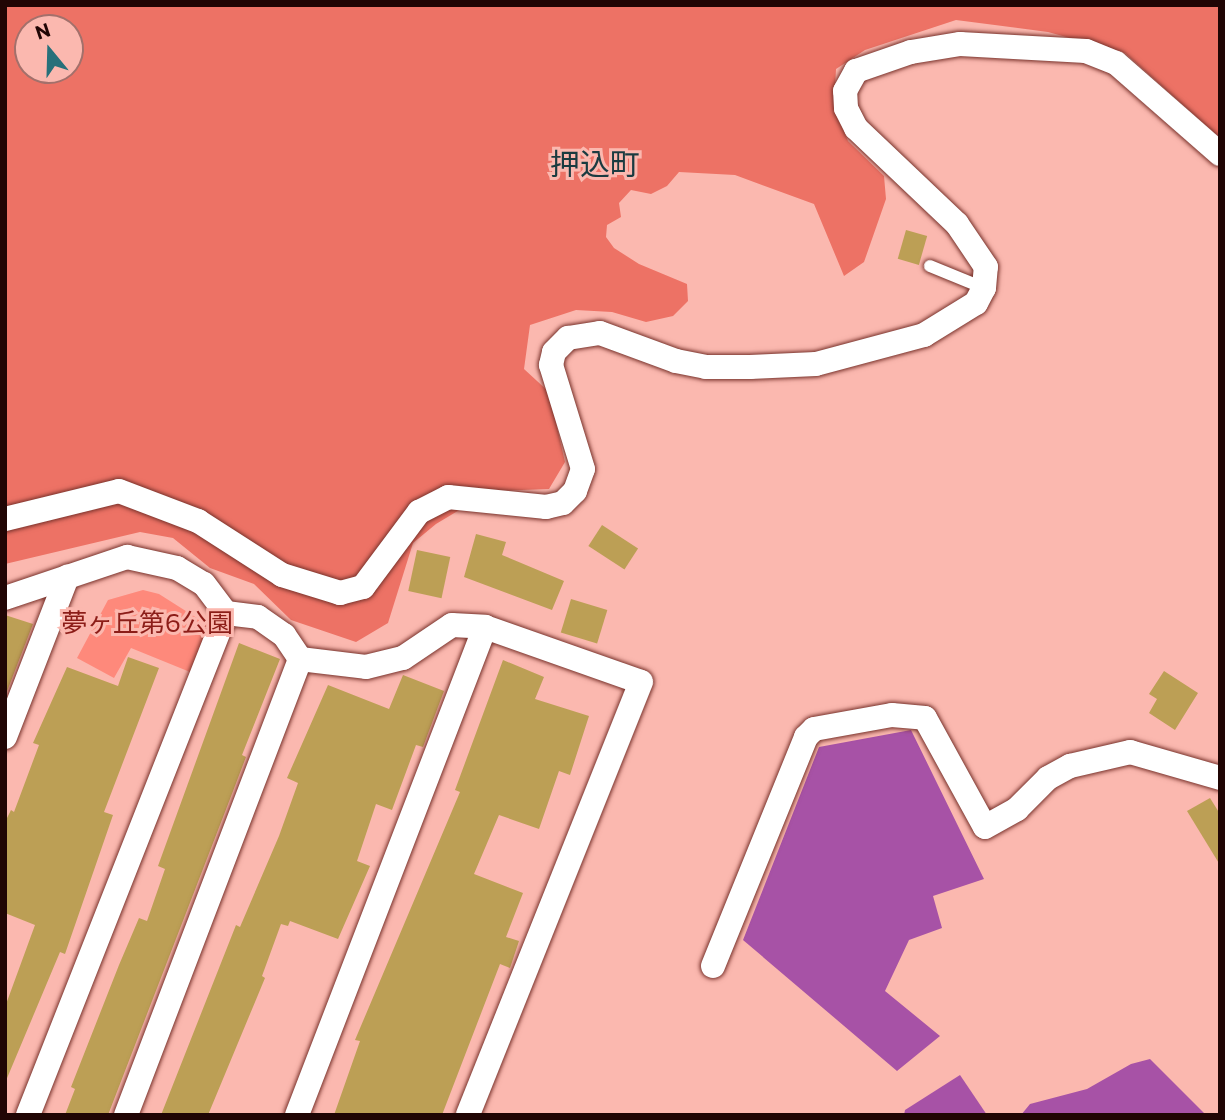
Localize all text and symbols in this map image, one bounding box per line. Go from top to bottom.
north arrow [14,14,84,84]
text: N [32,17,53,44]
district label: 押込町 [550,145,640,181]
park label: 夢ヶ丘第6公園 [61,606,233,638]

